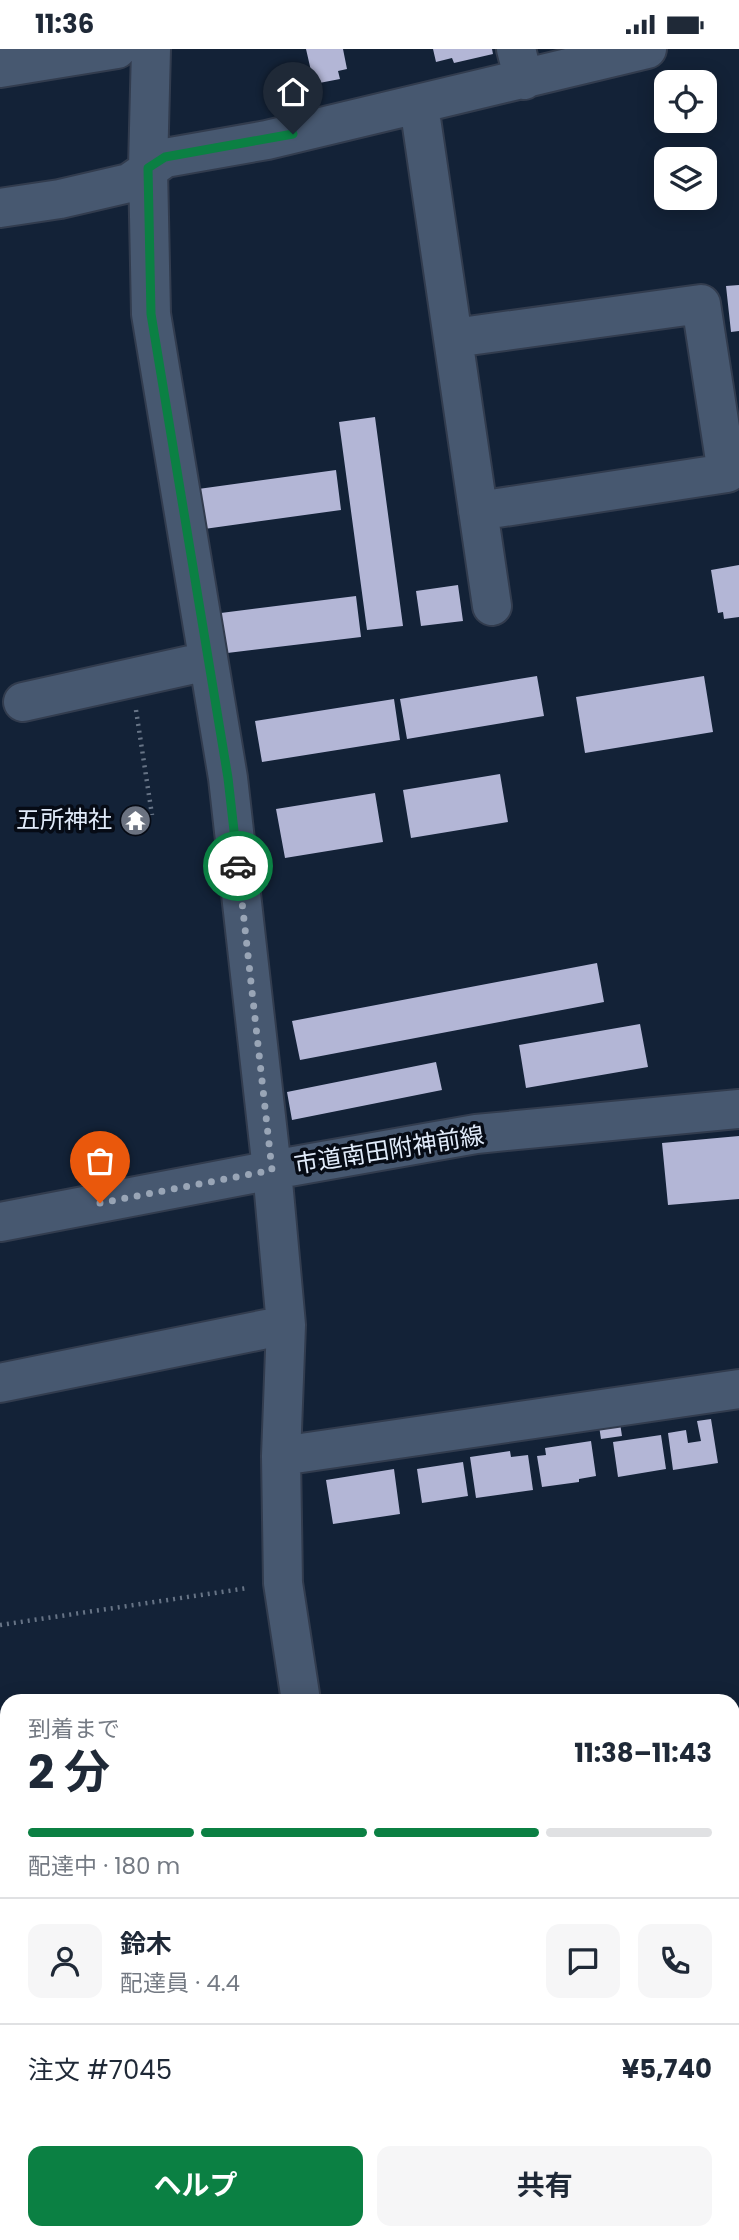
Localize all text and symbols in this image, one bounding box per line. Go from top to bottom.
text: 11:36 [35,6,94,42]
pin [263,62,323,134]
map controls [654,70,717,210]
button: locate [654,70,717,133]
icon: home [274,73,312,111]
button: layers [654,147,717,210]
place label: 五所神社 [16,803,112,836]
temple icon: 五所神社 [118,803,152,837]
courier [203,831,273,901]
icon: car [219,847,257,885]
street label: 市道南田附神前線 [292,1118,486,1181]
pin [70,1131,130,1203]
icon: bag [81,1142,119,1180]
text: 到着まで [28,1713,120,1745]
text: 11:38–11:43 [574,1735,712,1771]
text: 2 分 [28,1740,110,1804]
text: 配達中 · 180 m [28,1850,180,1882]
button: person [28,1924,102,1998]
button: chat [546,1924,620,1998]
button: phone [638,1924,712,1998]
text: 鈴木 [120,1926,172,1962]
text: 配達員 · 4.4 [120,1967,240,1999]
text: ¥5,740 [622,2051,712,2087]
text: 注文 #7045 [28,2052,172,2088]
button: ヘルプ [28,2146,363,2226]
button: 共有 [377,2146,712,2226]

